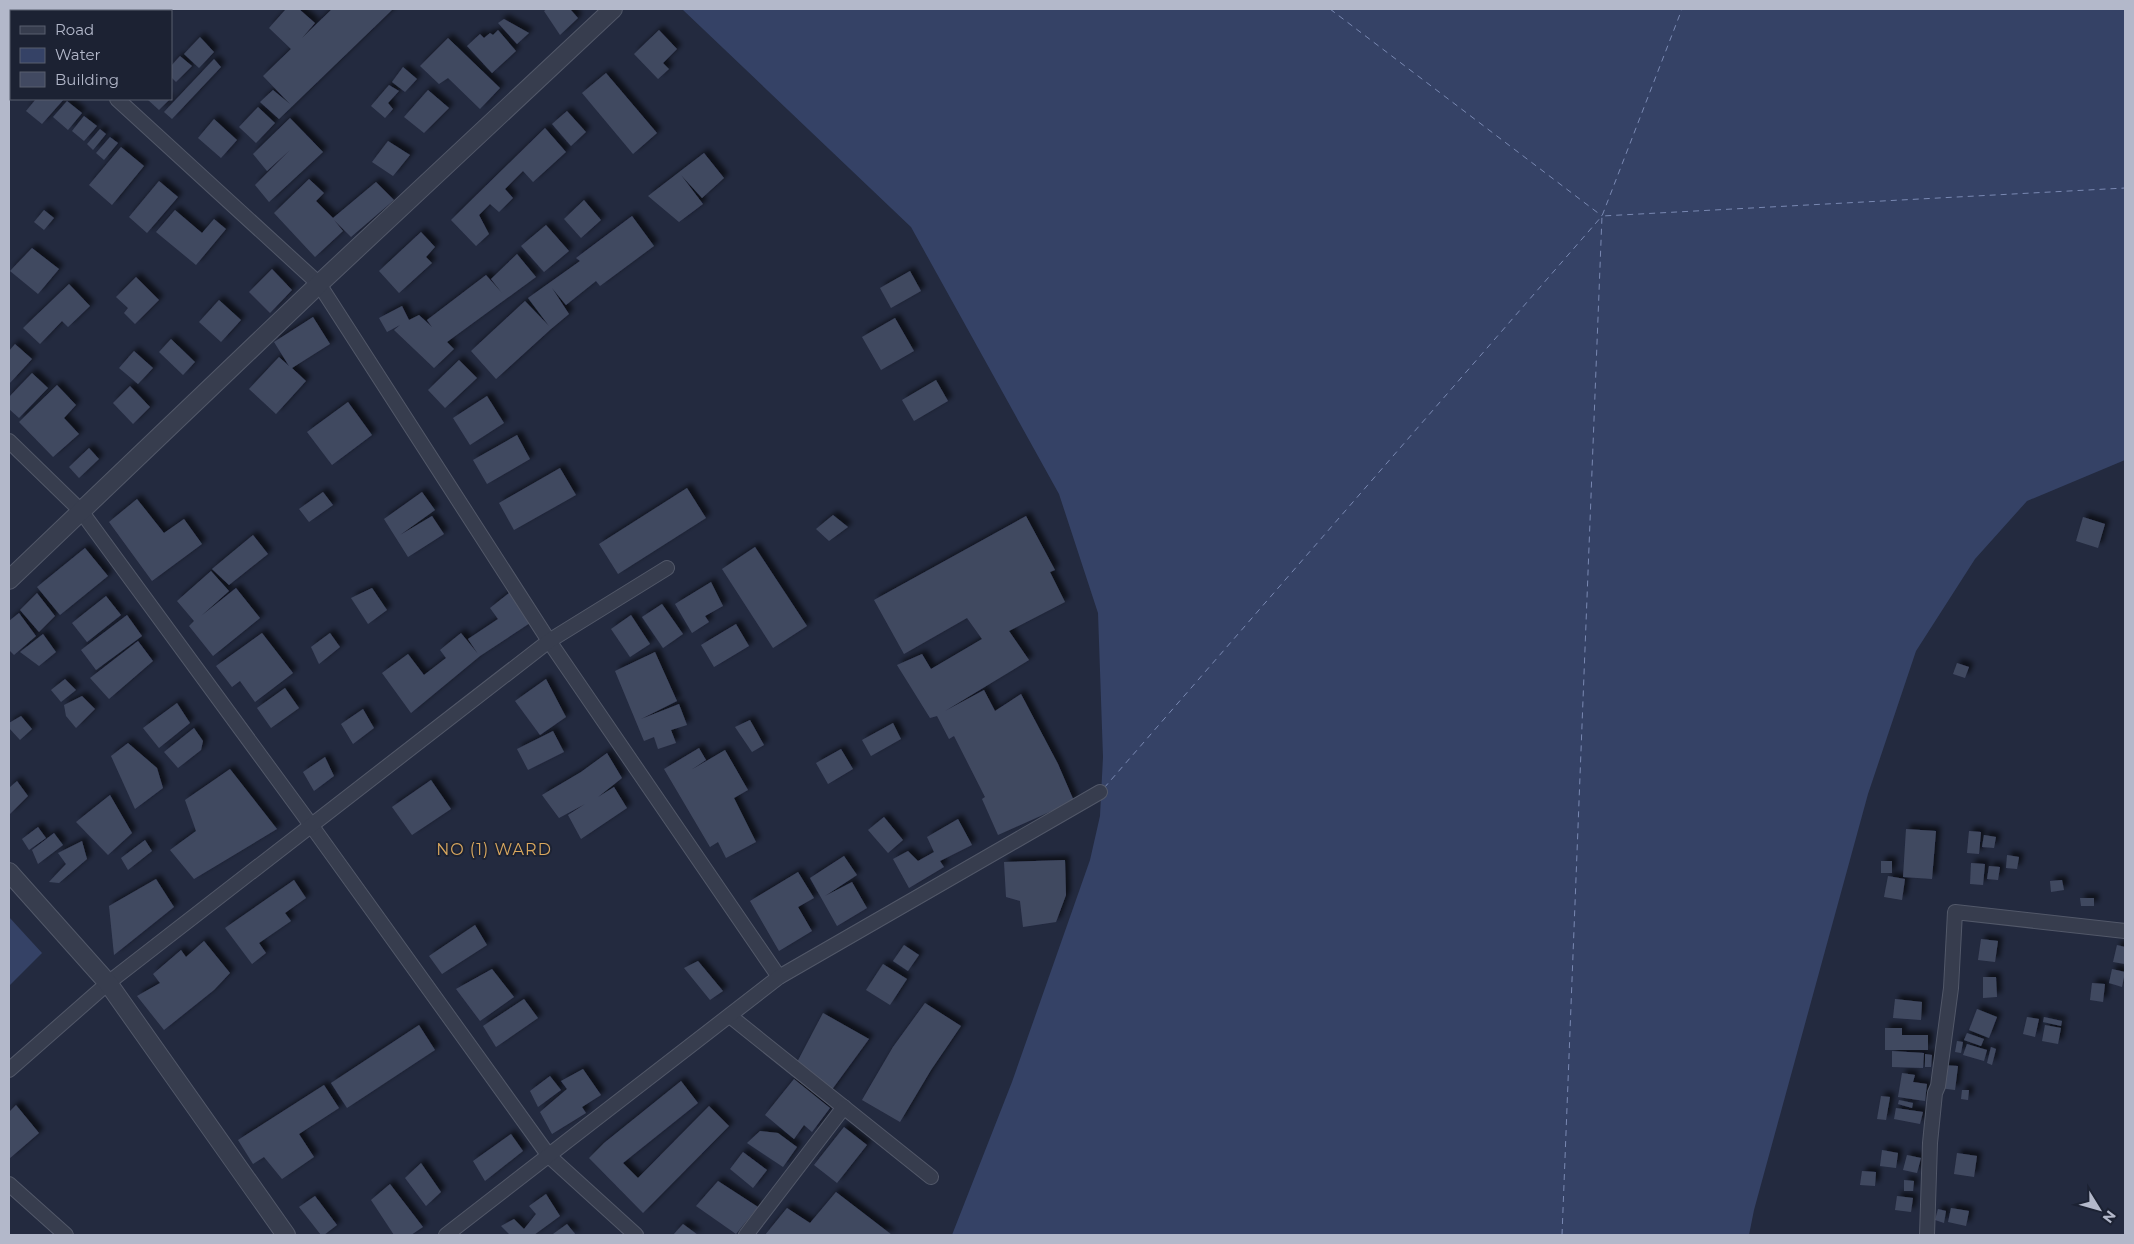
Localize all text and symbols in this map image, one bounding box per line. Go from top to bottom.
legend [10,10,172,100]
text: Road [55,20,94,39]
text: Water [55,45,101,64]
text: Building [55,70,119,89]
district label: NO (1) WARD [436,840,552,859]
north arrow [2074,1184,2124,1234]
text: N [2099,1207,2120,1227]

